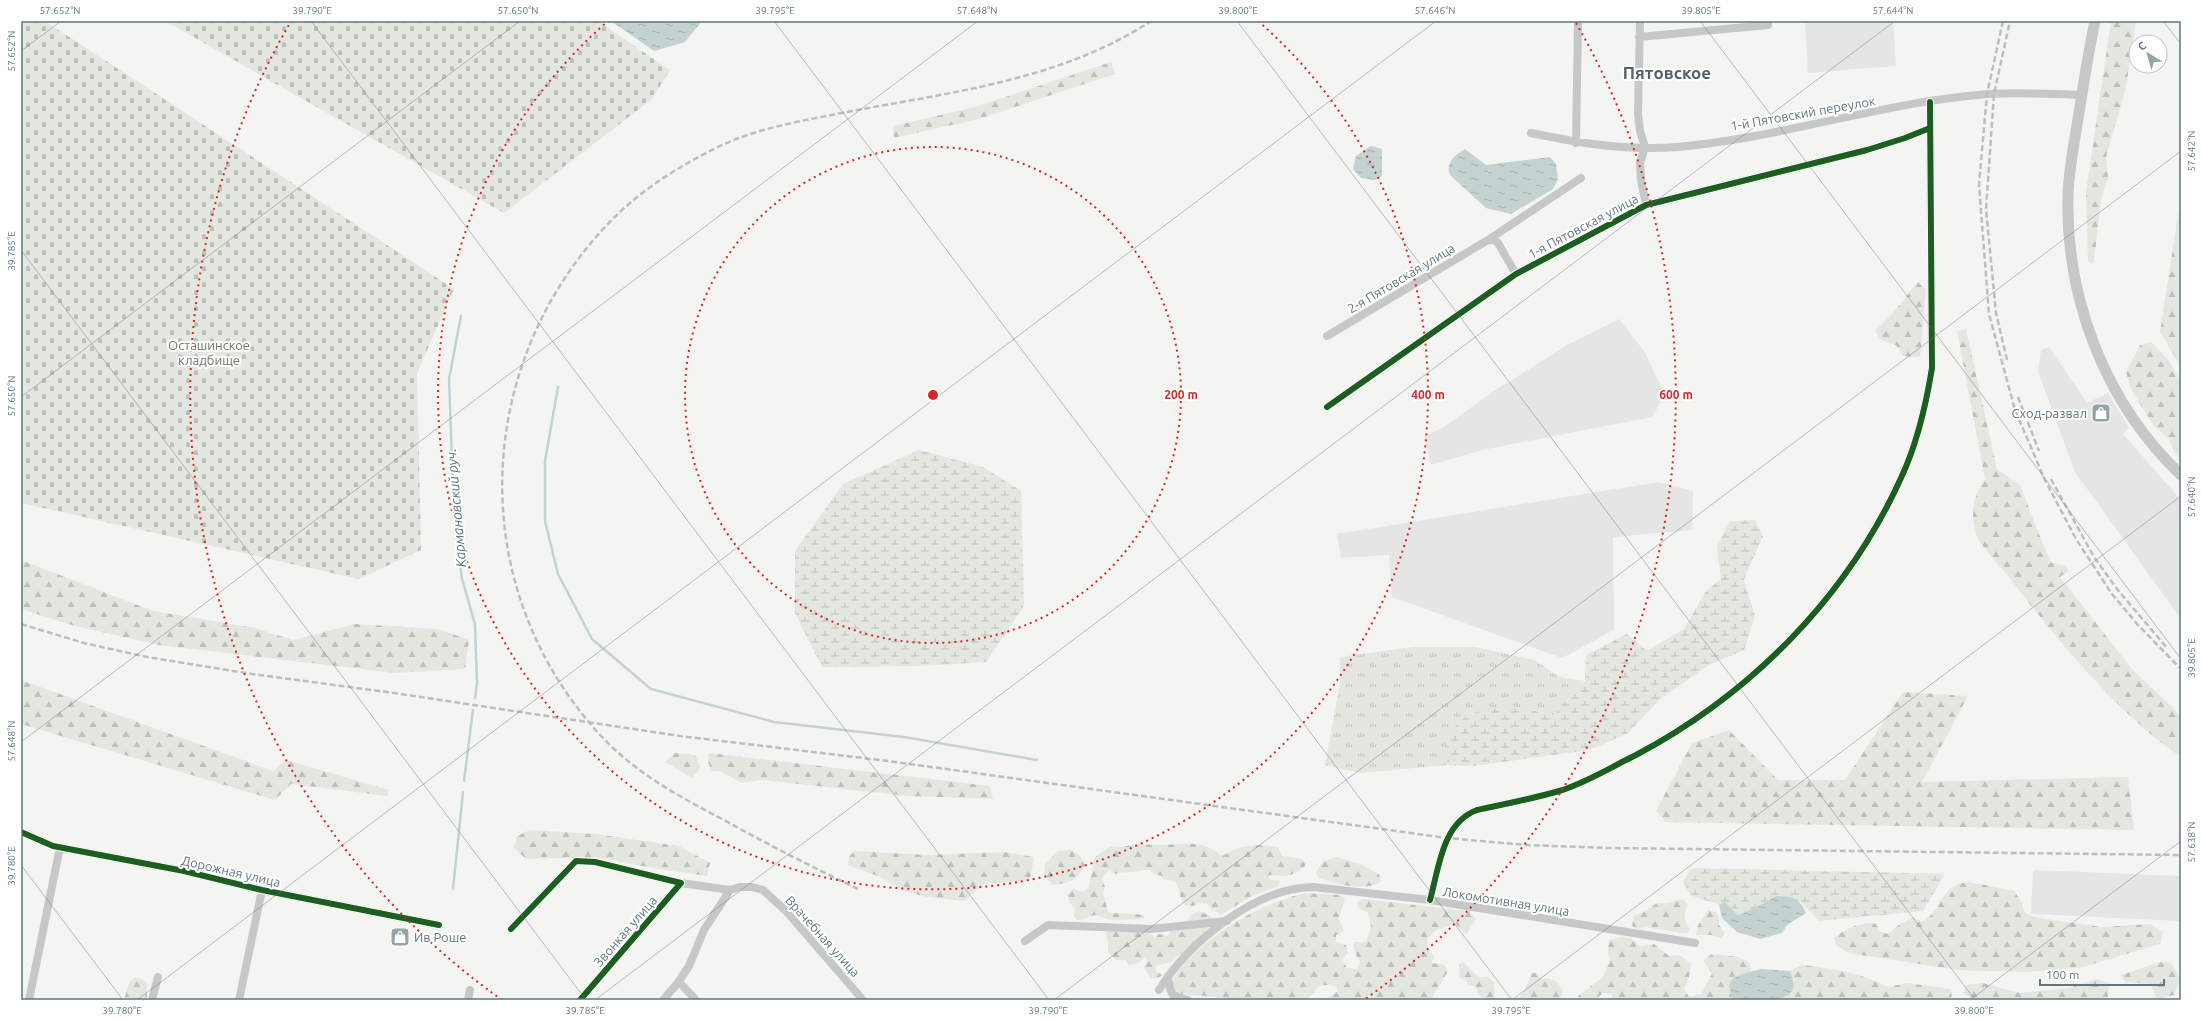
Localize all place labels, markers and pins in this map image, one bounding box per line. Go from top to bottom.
centre of rings [926,388,940,402]
shop icon: Сход-развал [2090,402,2112,424]
place label: Сход-развал [2011,406,2087,420]
shop icon: Ив Роше [389,926,411,948]
place label: Ив Роше [414,930,466,944]

